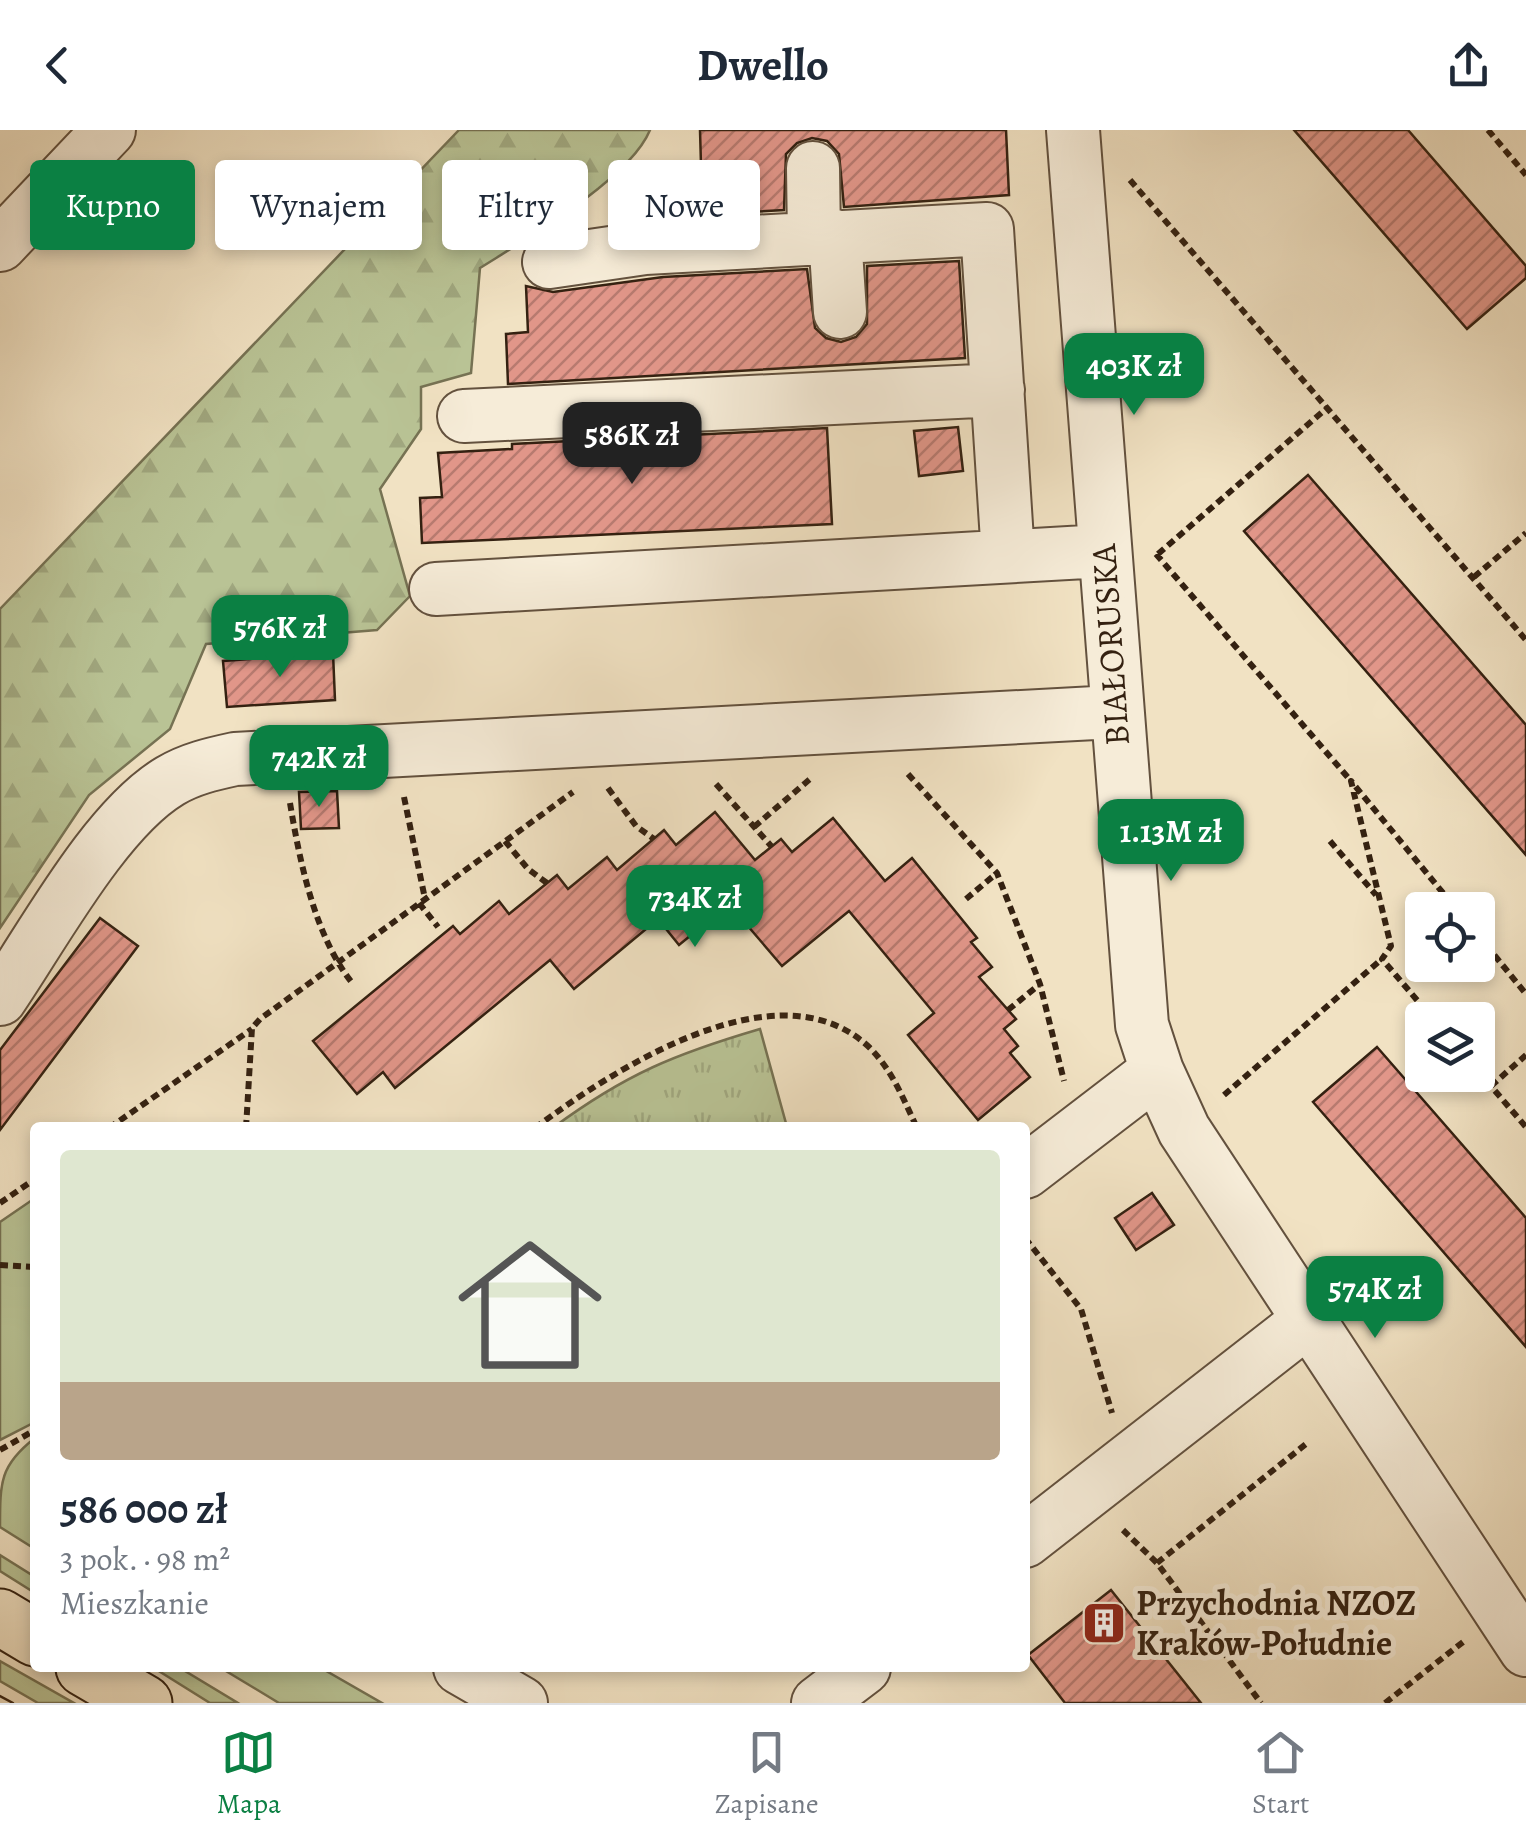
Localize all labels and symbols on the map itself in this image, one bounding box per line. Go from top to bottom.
pin: 403K zł [1042,333,1226,418]
pin: 586K zł [540,402,724,487]
street label: BIAŁORUSKA [1079,542,1141,747]
pin: 576K zł [188,595,372,680]
pin: 742K zł [227,725,411,810]
pin: 1.13M zł [1068,799,1274,884]
pin: 734K zł [603,865,787,950]
pin: 574K zł [1283,1256,1467,1341]
place label: Przychodnia NZOZ Kraków-Południe [1136,1579,1416,1667]
building icon: Przychodnia NZOZ Kraków-Południe [1081,1600,1127,1646]

